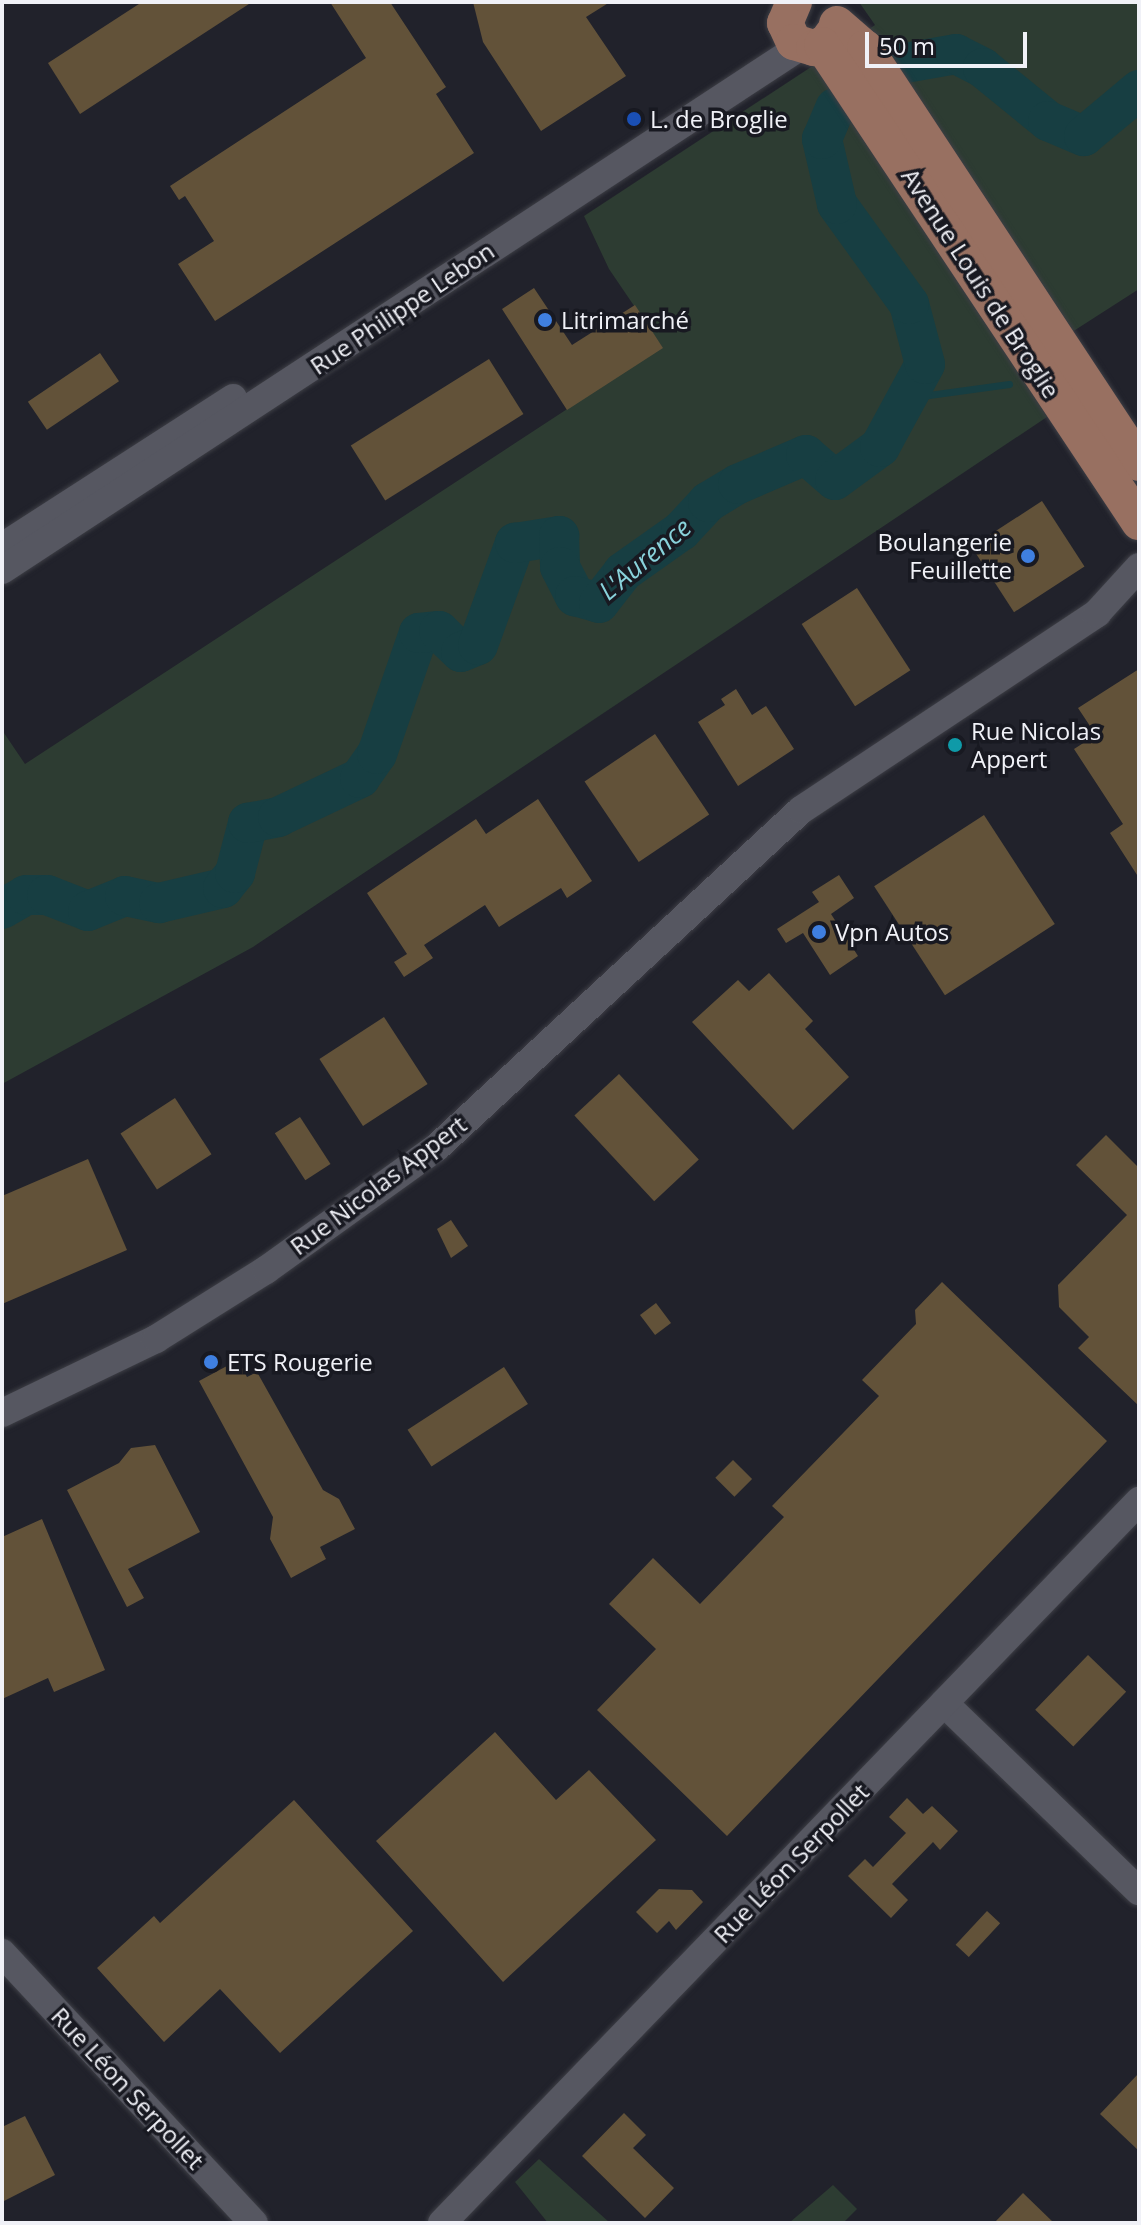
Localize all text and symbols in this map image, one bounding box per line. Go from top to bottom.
scale bar [869,16,1031,66]
text: 50 m [879,29,935,62]
place label: L. de Broglie [650,105,788,133]
marker: L. de Broglie [625,110,643,128]
street label: Avenue Louis de Broglie [896,163,1066,403]
street label: Rue Philippe Lebon [305,236,499,380]
place label: Litrimarché [561,306,689,334]
marker: Litrimarché [536,311,554,329]
water label: L'Aurence [593,512,697,606]
place label: Boulangerie Feuillette [877,528,1012,584]
marker: Boulangerie Feuillette [1019,547,1037,565]
place label: Rue Nicolas Appert [971,717,1101,773]
marker: Rue Nicolas Appert [946,736,964,754]
place label: Vpn Autos [835,918,949,946]
marker: Vpn Autos [810,923,828,941]
street label: Rue Nicolas Appert [284,1109,472,1261]
place label: ETS Rougerie [227,1348,373,1376]
marker: ETS Rougerie [202,1353,220,1371]
street label: Rue Léon Serpollet [708,1777,874,1949]
street label: Rue Léon Serpollet [46,2001,210,2175]

